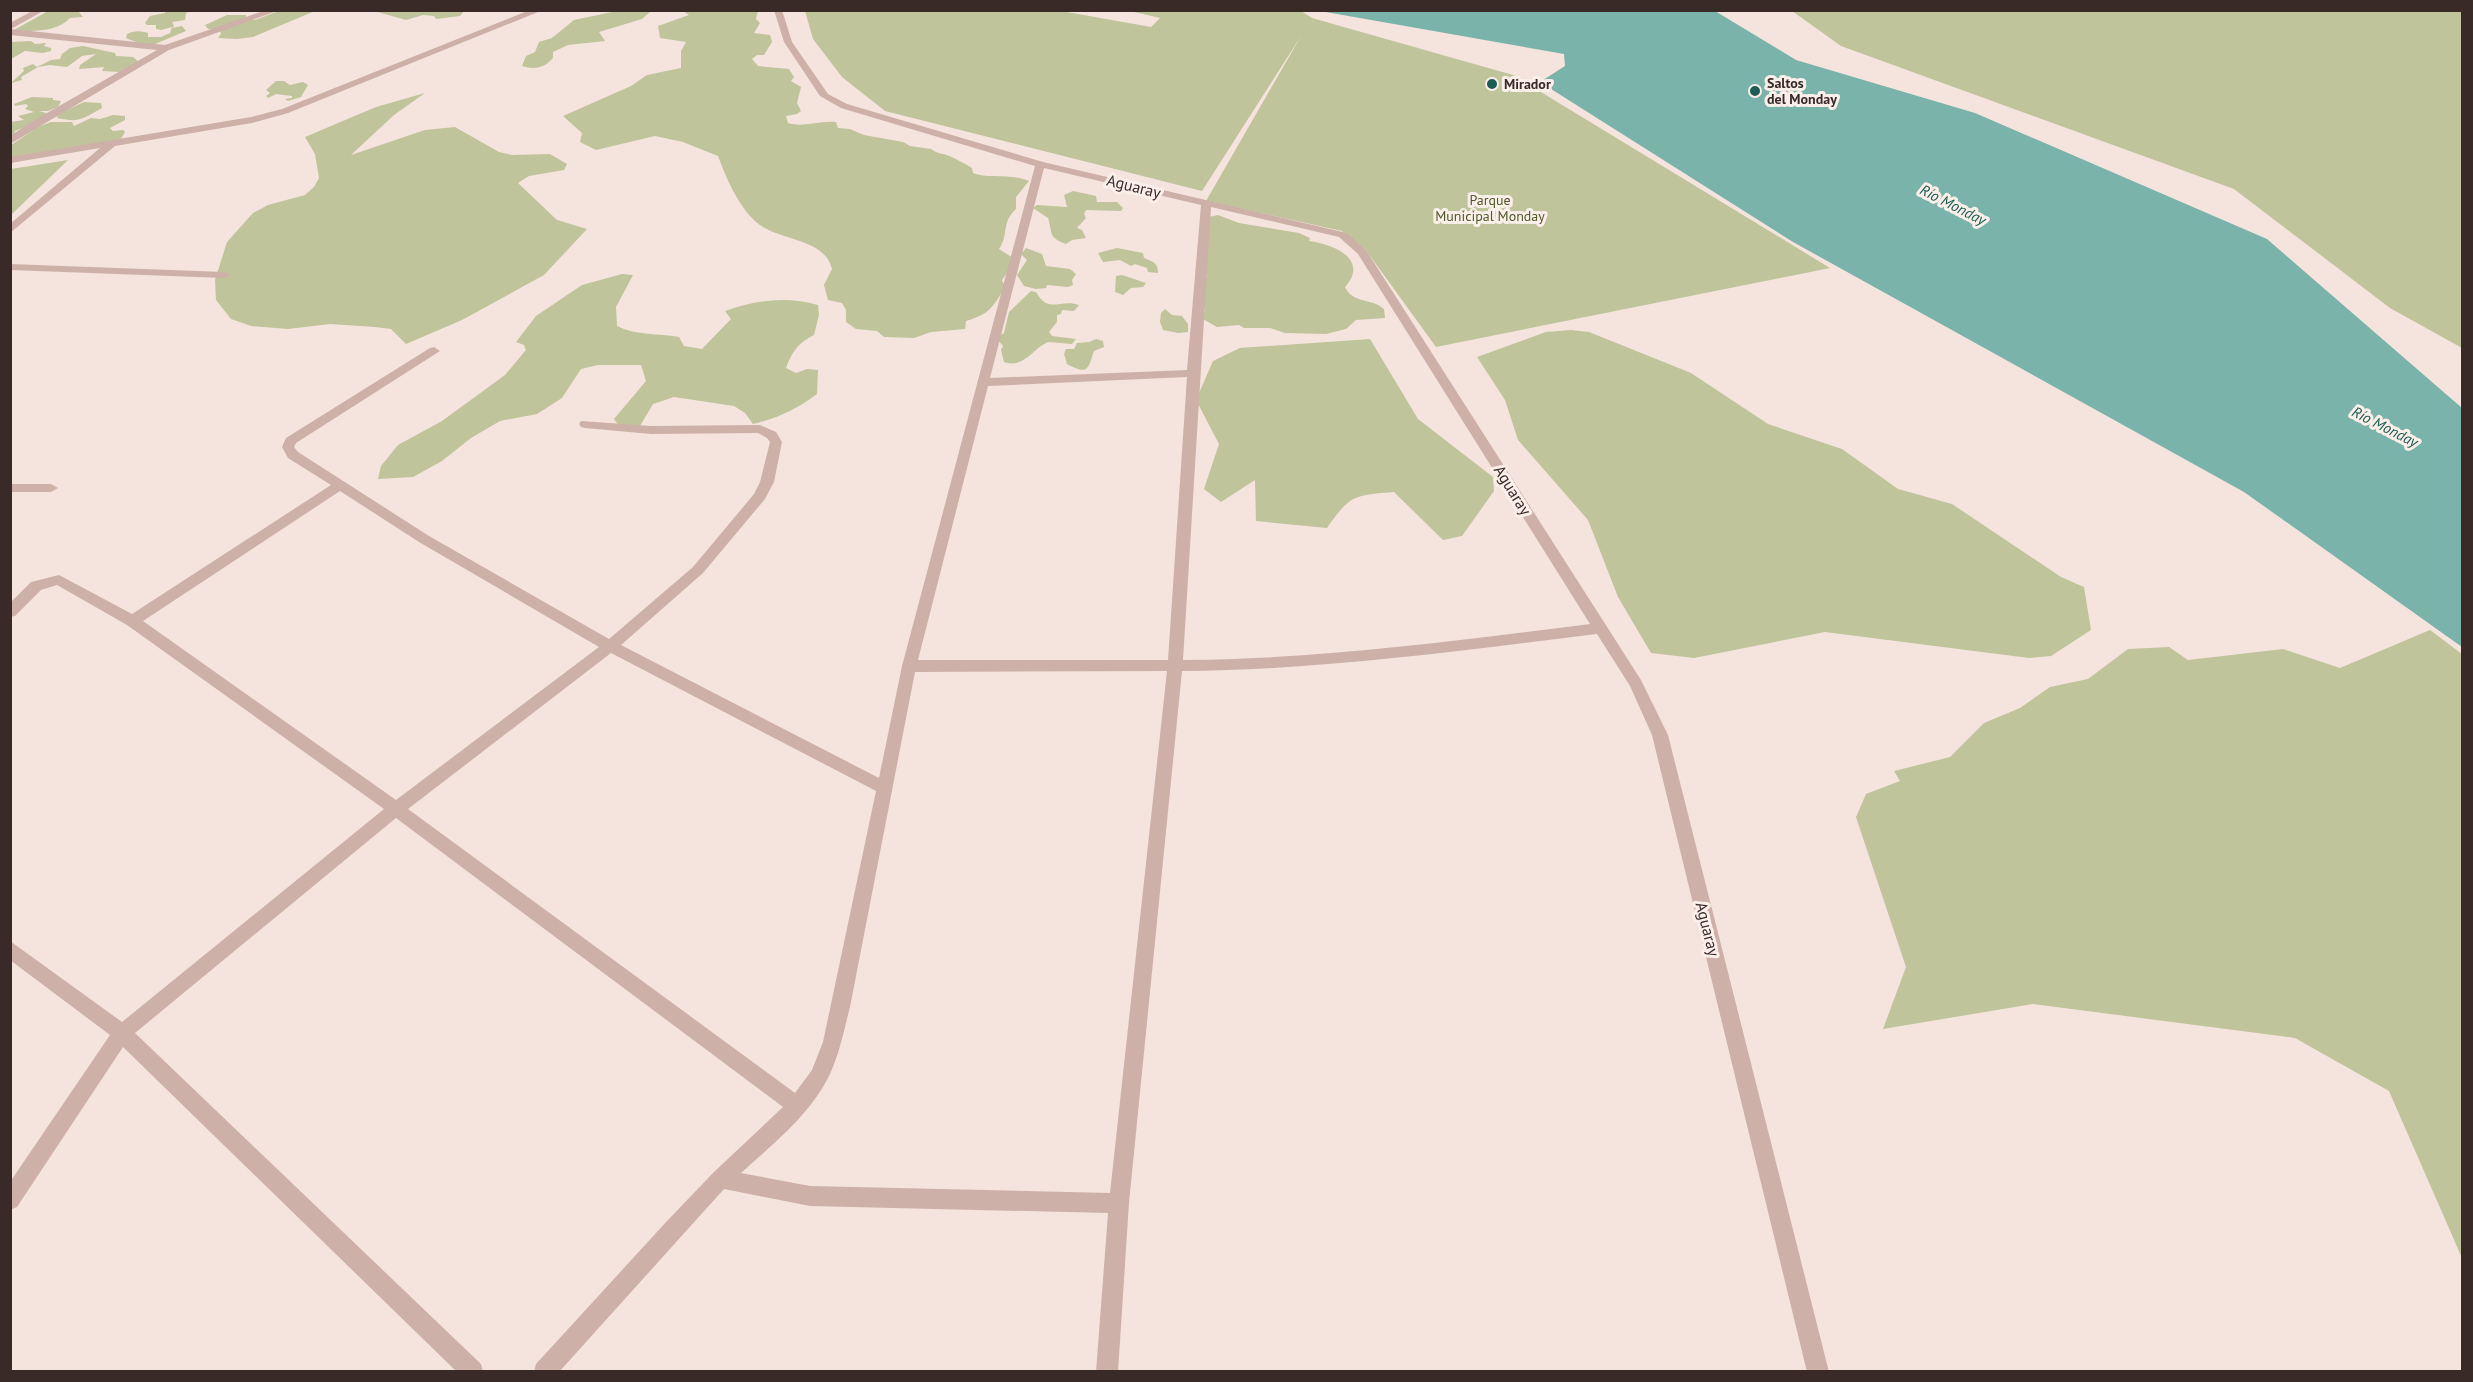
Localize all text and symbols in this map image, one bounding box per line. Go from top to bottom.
place label: Saltos del Monday [1767,74,1837,108]
place label: Mirador [1504,75,1551,93]
marker: Mirador [1485,77,1499,91]
marker: Saltos del Monday [1748,84,1762,98]
street label: Aguaray [1105,170,1164,203]
water label: Río Monday [1917,180,1991,230]
park label: Parque Municipal Monday [1435,191,1545,225]
water label: Río Monday [2349,402,2423,452]
street label: Aguaray [1490,461,1536,519]
street label: Aguaray [1692,900,1725,959]

